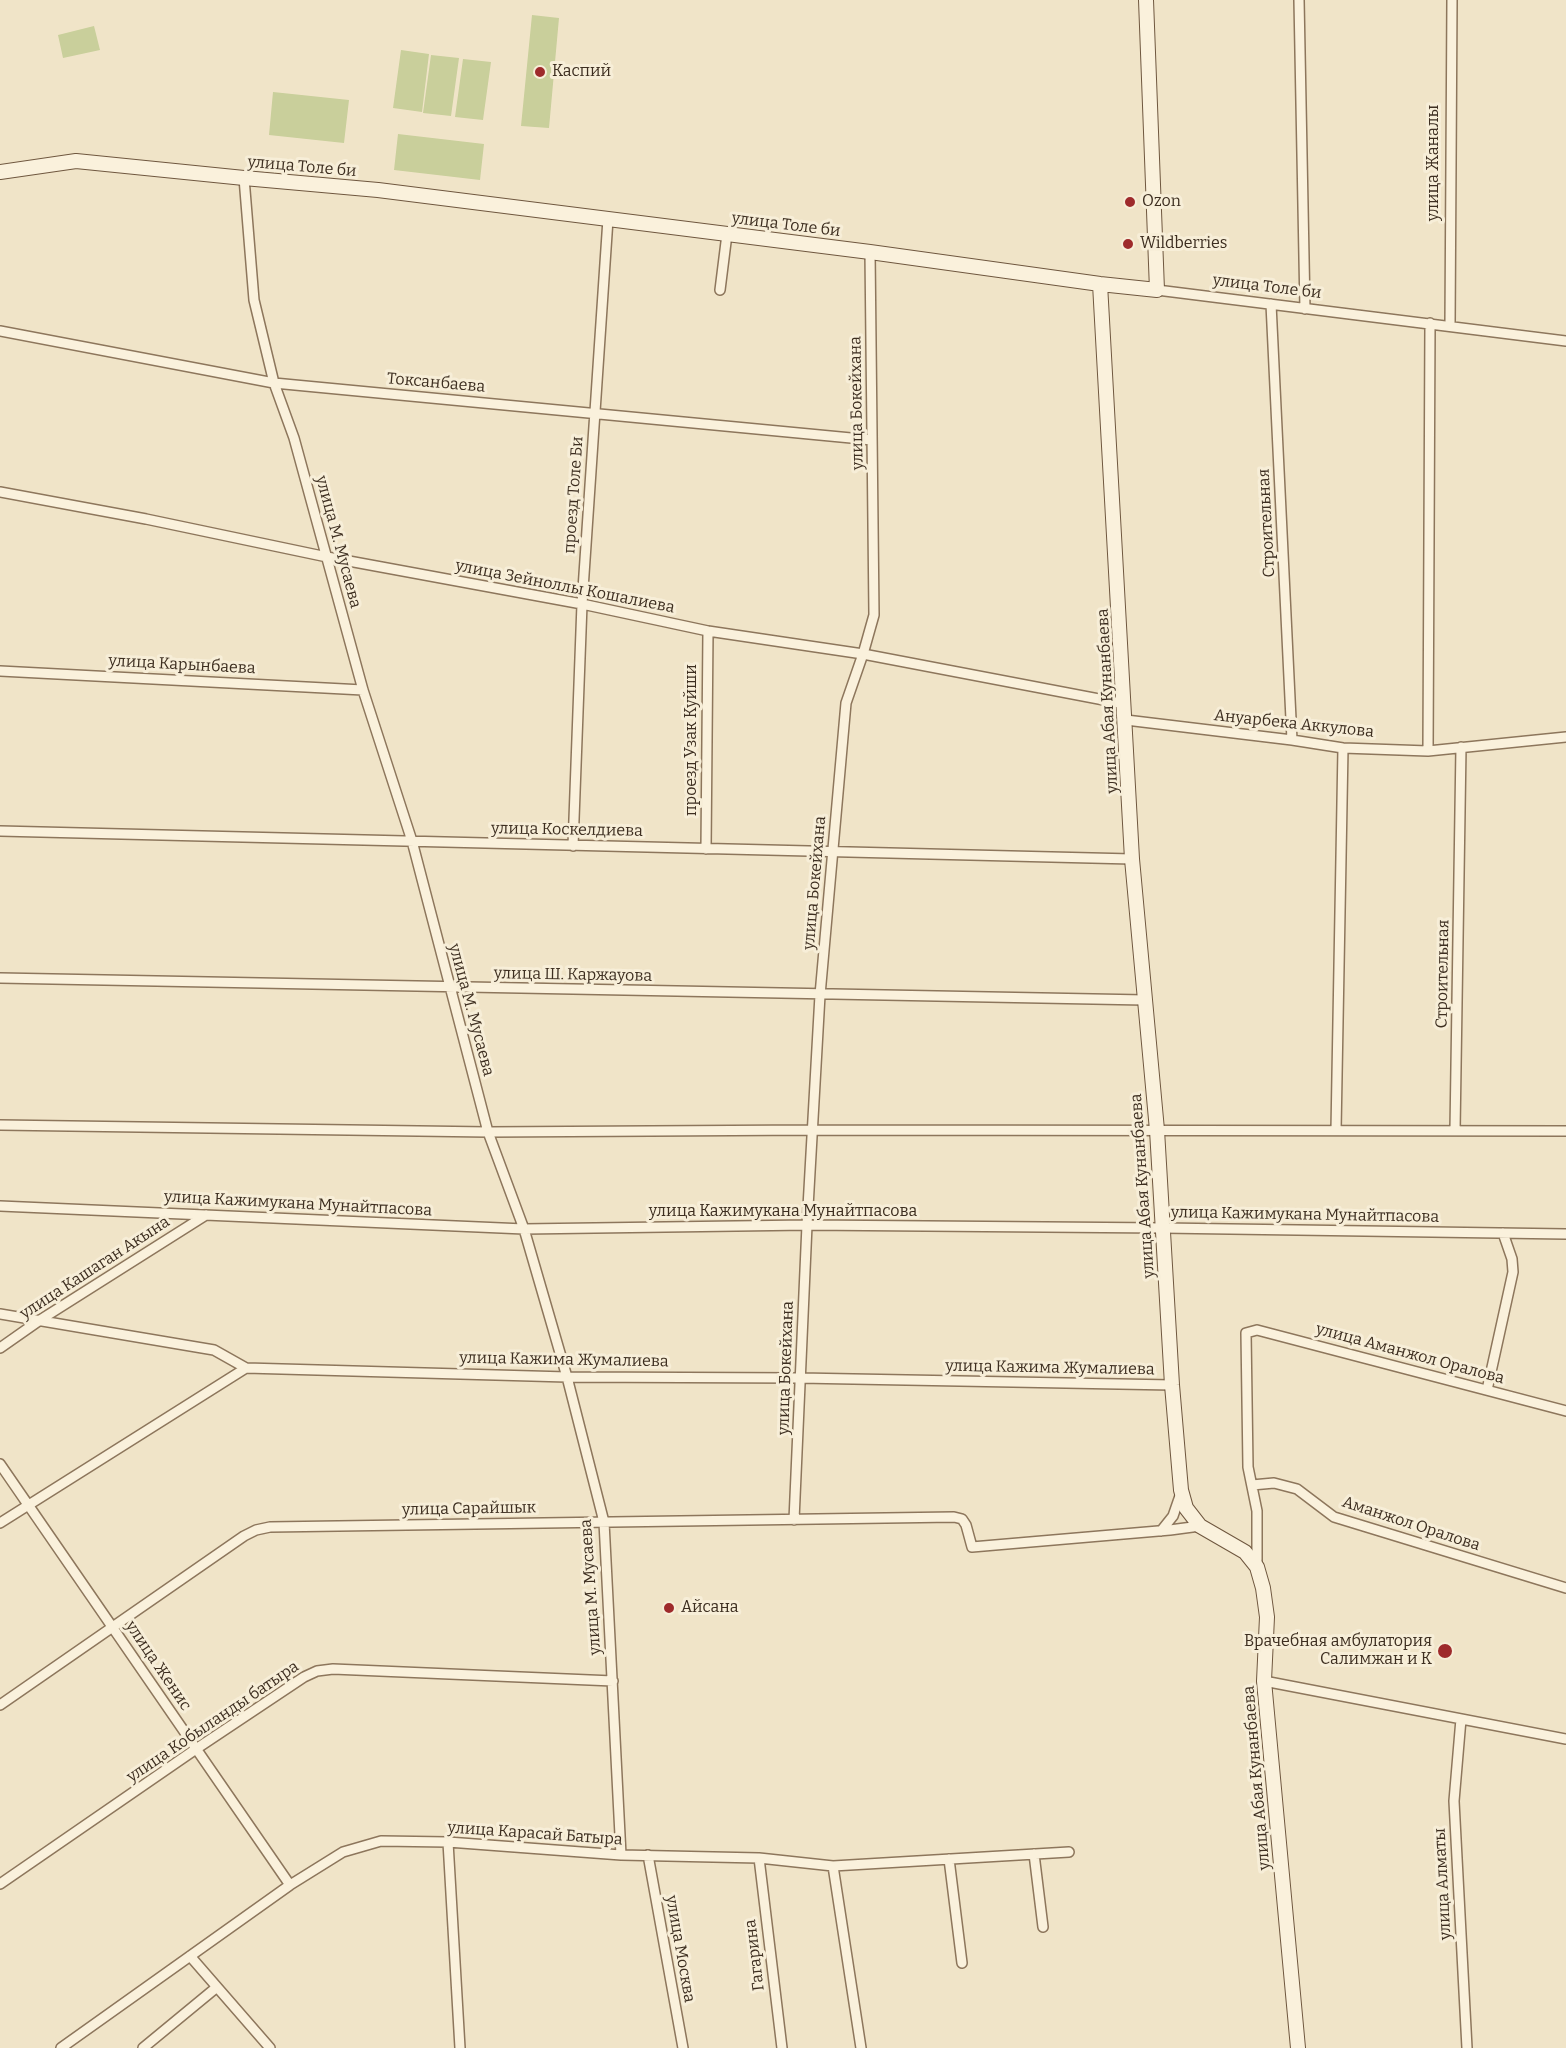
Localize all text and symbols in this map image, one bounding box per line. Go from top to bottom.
place label: Каспий [552,62,611,82]
marker: Каспий [533,65,547,79]
street label: улица Жаналы [1424,105,1444,221]
street label: улица Толе би [247,153,357,181]
place label: Ozon [1142,192,1181,212]
marker: Ozon [1123,195,1137,209]
street label: улица Толе би [731,209,841,241]
place label: Wildberries [1140,234,1227,254]
marker: Wildberries [1121,237,1135,251]
street label: улица Толе би [1212,271,1322,303]
street label: улица Бокейхана [846,336,868,470]
street label: Токсанбаева [386,369,486,397]
street label: проезд Толе Би [560,436,588,554]
street label: Строительная [1255,468,1279,578]
street label: улица М. Мусаева [311,474,365,610]
street label: улица Зейноллы Кошалиева [454,556,676,618]
street label: улица Абая Кунанбаева [1094,608,1122,794]
street label: улица Карынбаева [108,652,256,678]
street label: проезд Узак Куйши [682,664,702,816]
street label: Ануарбека Аккулова [1213,706,1375,742]
street label: улица Бокейхана [800,815,830,951]
street label: улица Коскелдиева [491,819,643,841]
street label: Строительная [1432,919,1454,1029]
street label: улица М. Мусаева [444,942,498,1078]
street label: улица Ш. Каржауова [494,964,652,986]
street label: улица Абая Кунанбаева [1127,1093,1159,1279]
street label: улица Кажимукана Мунайтпасова [163,1187,433,1221]
street label: улица Кажимукана Мунайтпасова [649,1202,917,1222]
street label: улица Кажимукана Мунайтпасова [1171,1203,1439,1227]
street label: улица Кашаган Акына [17,1212,173,1324]
street label: улица Бокейхана [774,1301,798,1435]
street label: улица Аманжол Оралова [1314,1320,1506,1388]
street label: улица Кажима Жумалиева [459,1349,669,1371]
street label: улица Кажима Жумалиева [945,1357,1155,1379]
street label: Аманжол Оралова [1340,1493,1482,1555]
street label: улица Сарайшык [402,1498,536,1520]
street label: улица М. Мусаева [577,1518,605,1656]
place label: Айсана [681,1598,739,1618]
marker: Айсана [662,1601,676,1615]
street label: улица Женис [121,1617,195,1715]
place label: Врачебная амбулатория Салимжан и К [1244,1632,1432,1670]
marker: Врачебная амбулатория Салимжан и К [1436,1642,1454,1660]
street label: улица Кобыланды батыра [123,1657,303,1787]
street label: улица Абая Кунанбаева [1239,1685,1275,1871]
street label: улица Карасай Батыра [447,1818,623,1850]
street label: улица Алматы [1430,1827,1456,1941]
street label: улица Москва [661,1894,699,2004]
street label: Гагарина [741,1918,769,1992]

